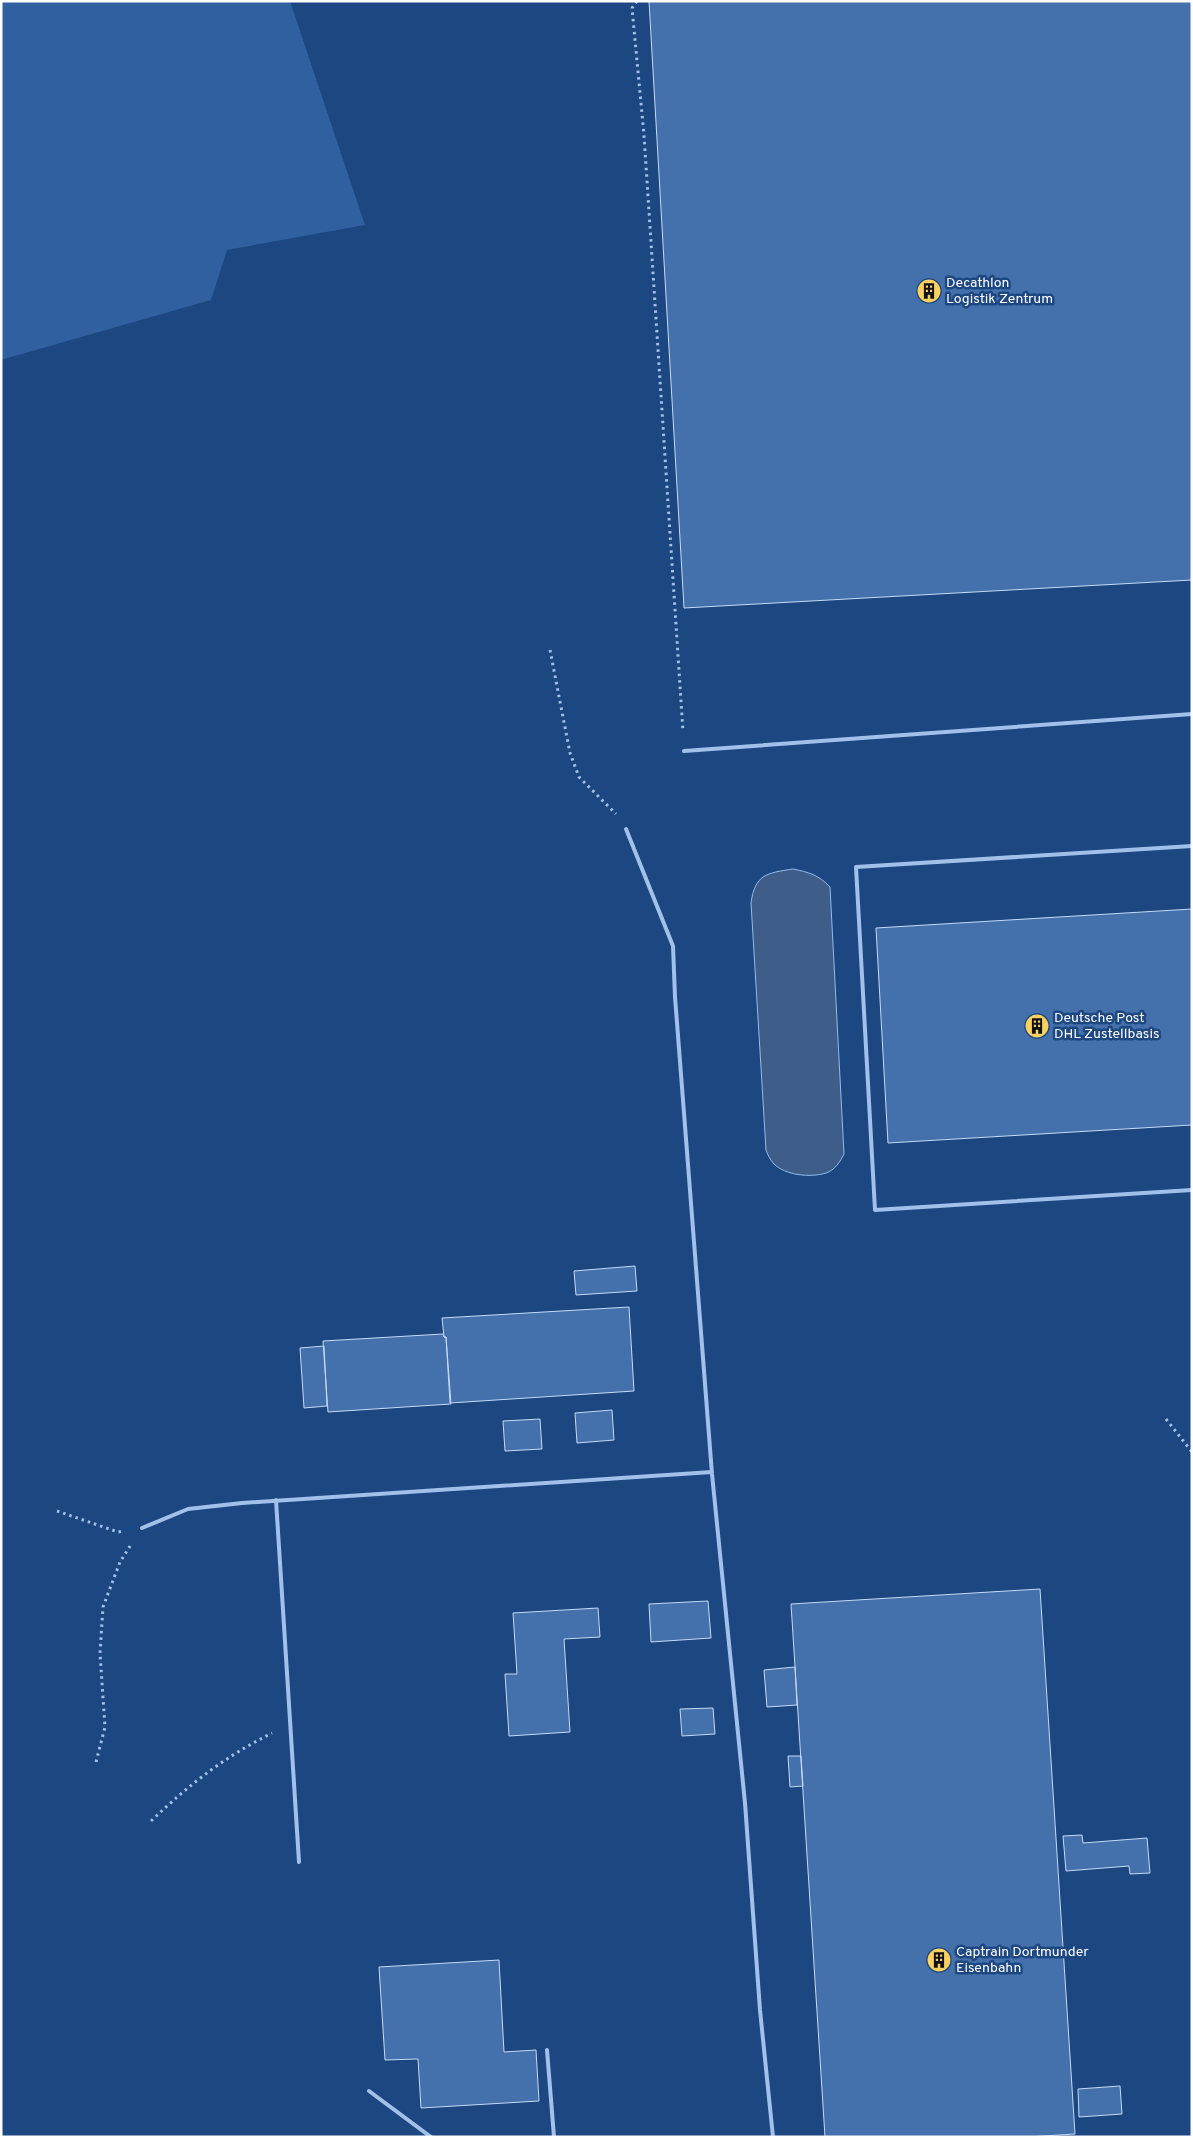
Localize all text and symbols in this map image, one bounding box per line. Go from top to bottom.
place label: Decathlon Logistik Zentrum [946,275,1053,308]
building icon: Decathlon Logistik Zentrum [916,278,942,304]
place label: Deutsche Post DHL Zustellbasis [1054,1010,1160,1043]
building icon: Deutsche Post DHL Zustellbasis [1024,1013,1050,1039]
place label: Captrain Dortmunder Eisenbahn [956,1944,1089,1977]
building icon: Captrain Dortmunder Eisenbahn [926,1947,952,1973]

